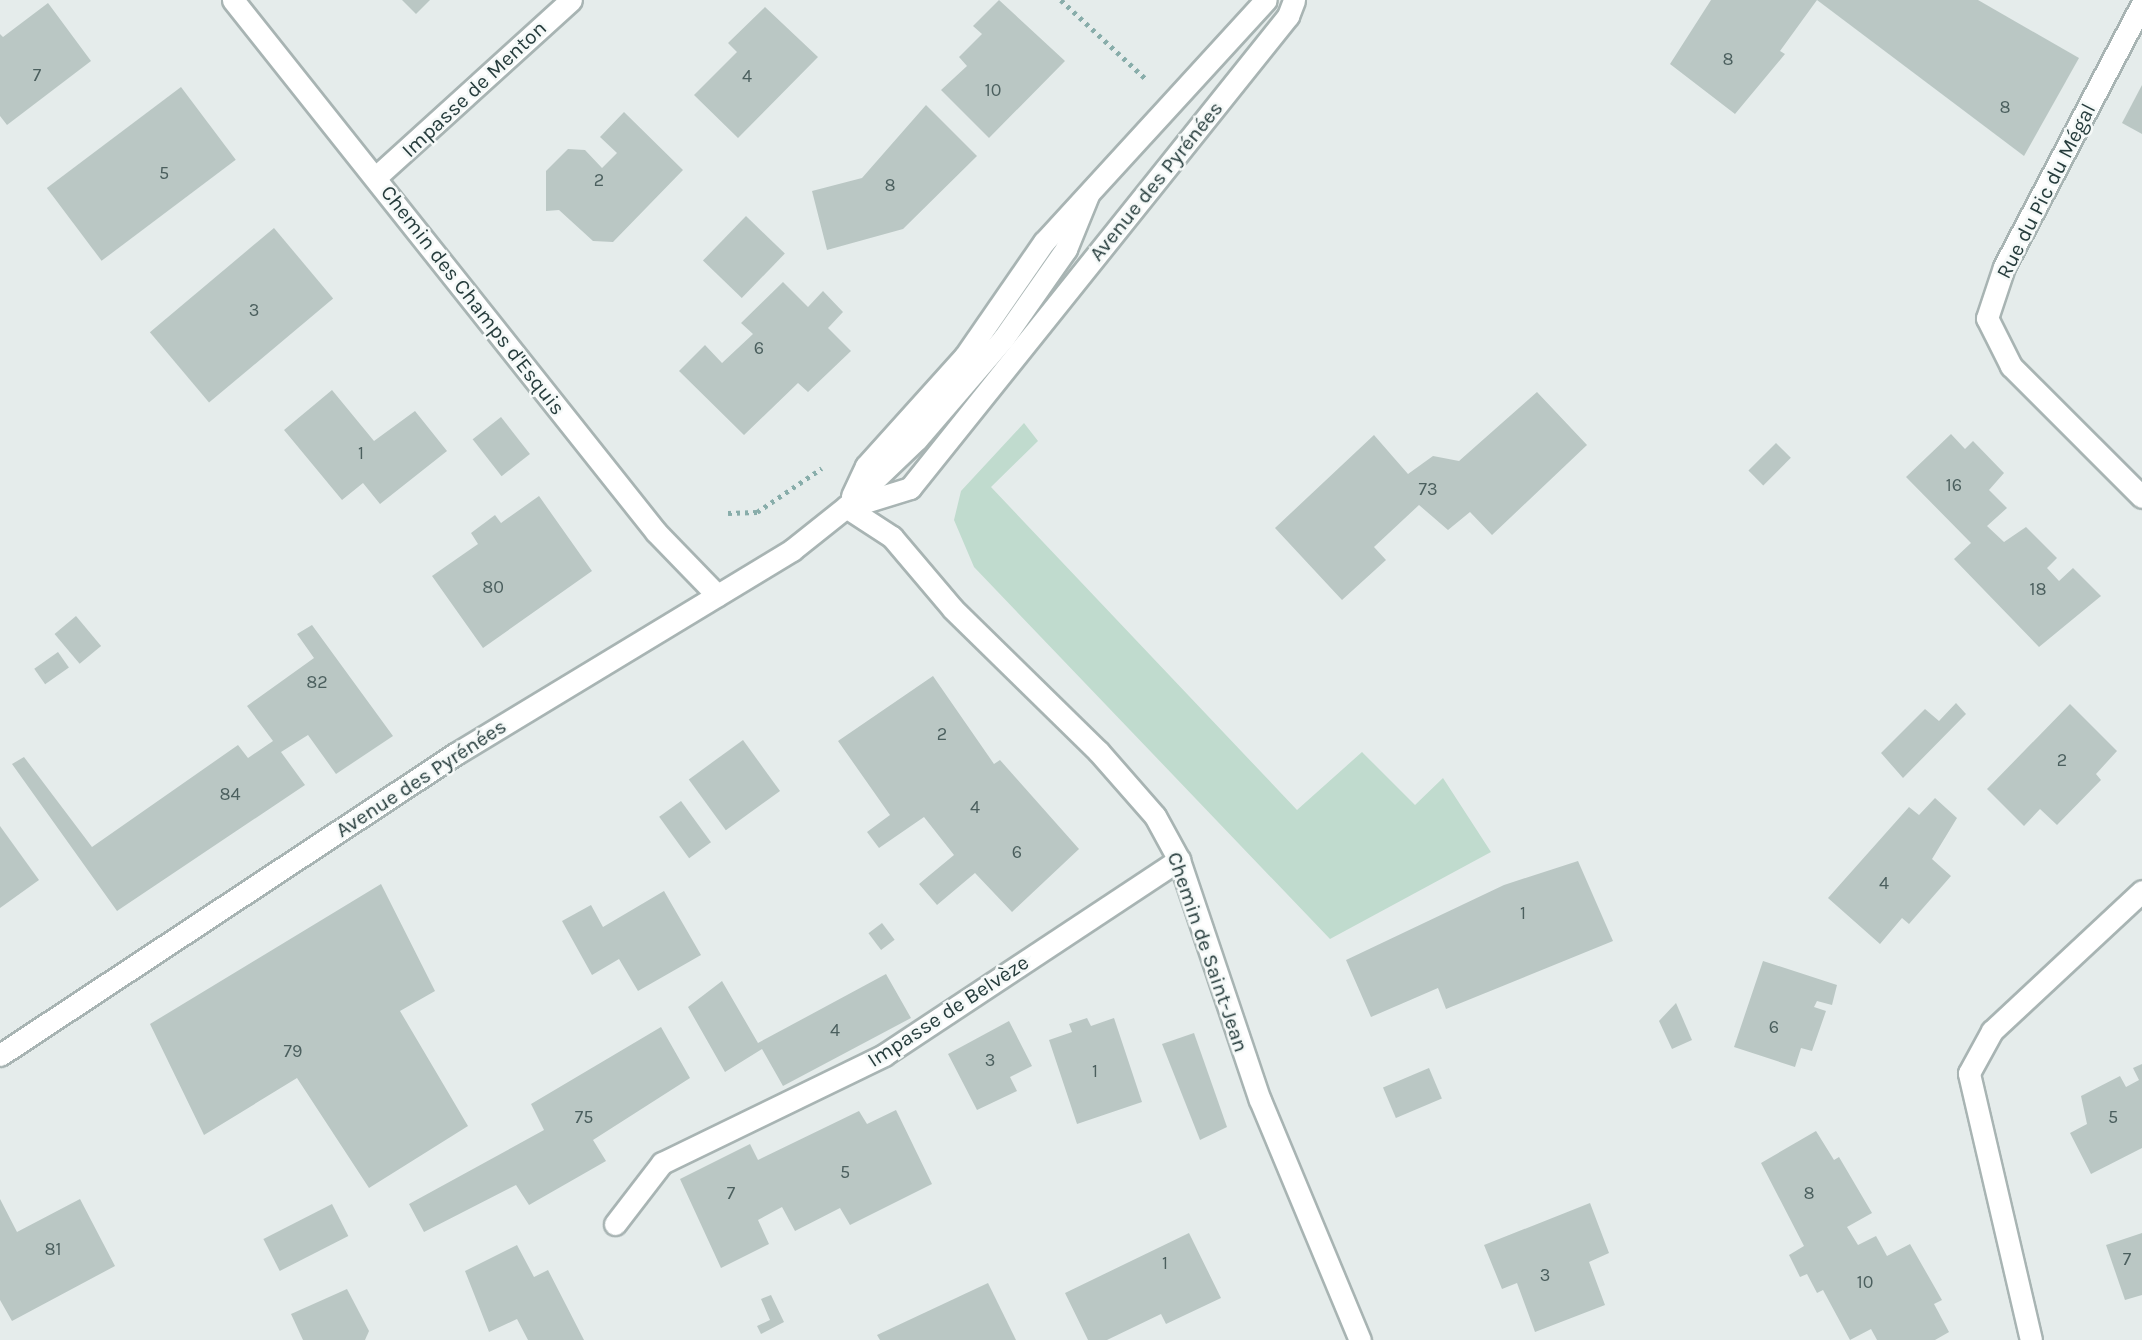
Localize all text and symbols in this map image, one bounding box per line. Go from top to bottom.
street label: Impasse de Menton [396,15,552,163]
house number: 8 [1722,48,1734,70]
house number: 7 [33,64,41,86]
house number: 4 [742,65,752,87]
house number: 10 [985,79,1001,101]
street label: Avenue des Pyrénées [1084,96,1228,266]
house number: 8 [1999,96,2011,118]
street label: Rue du Pic du Mégal [1991,99,2101,283]
house number: 5 [159,162,169,184]
house number: 2 [594,169,604,191]
house number: 8 [884,174,896,196]
street label: Chemin des Champs d'Esquis [375,180,571,420]
house number: 3 [249,299,259,321]
house number: 6 [754,337,764,359]
house number: 1 [358,442,364,464]
house number: 16 [1946,474,1962,496]
house number: 73 [1418,478,1438,500]
house number: 80 [482,576,504,598]
house number: 18 [2029,578,2047,600]
house number: 82 [306,671,328,693]
street label: Avenue des Pyrénées [331,713,511,843]
house number: 2 [937,723,947,745]
house number: 2 [2057,749,2067,771]
house number: 84 [219,783,241,805]
house number: 4 [970,796,980,818]
house number: 6 [1012,841,1022,863]
street label: Chemin de Saint-Jean [1162,849,1254,1055]
house number: 4 [1879,872,1889,894]
house number: 1 [1520,902,1526,924]
street label: Impasse de Belvèze [863,949,1033,1073]
house number: 6 [1769,1016,1779,1038]
house number: 4 [830,1019,840,1041]
house number: 79 [284,1040,302,1062]
house number: 3 [985,1049,995,1071]
house number: 1 [1092,1060,1098,1082]
house number: 75 [575,1106,593,1128]
house number: 5 [2108,1106,2118,1128]
house number: 5 [840,1161,850,1183]
house number: 7 [727,1182,735,1204]
house number: 8 [1803,1182,1815,1204]
house number: 81 [44,1238,62,1260]
house number: 7 [2123,1248,2131,1270]
house number: 1 [1162,1252,1168,1274]
house number: 3 [1540,1264,1550,1286]
house number: 10 [1857,1271,1873,1293]

